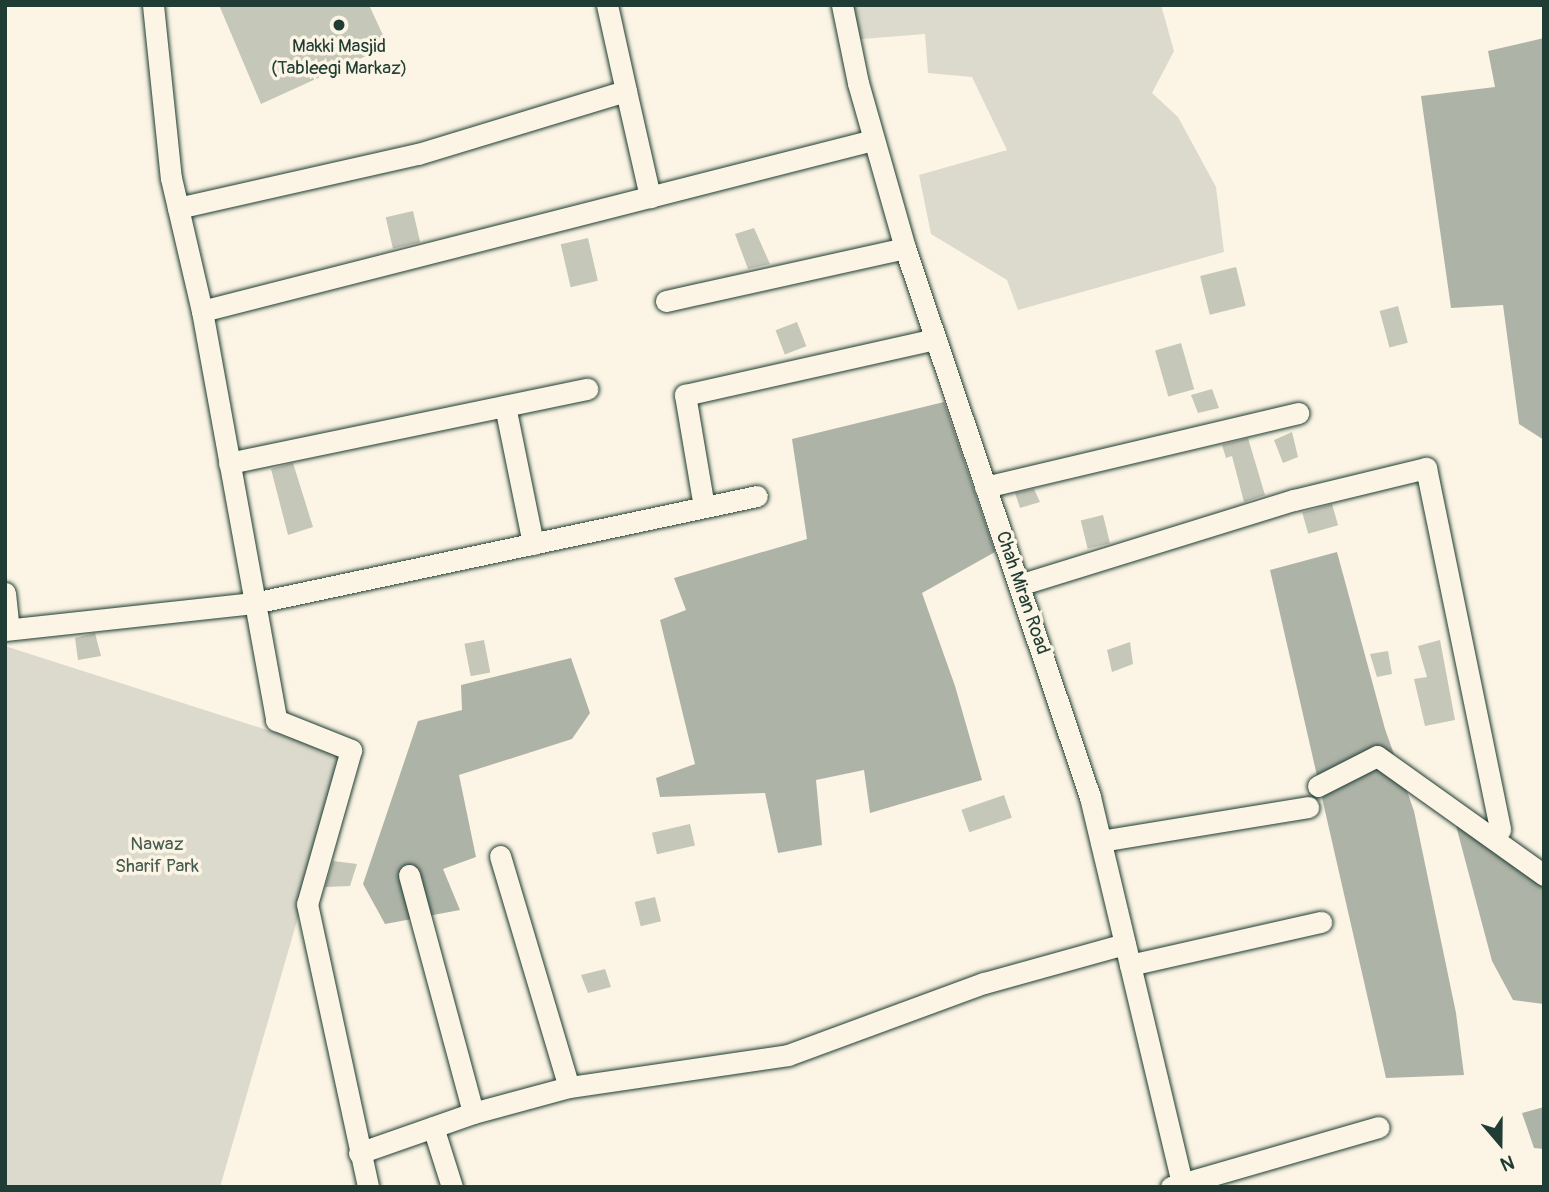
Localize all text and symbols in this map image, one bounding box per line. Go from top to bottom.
marker: Makki Masjid (Tableegi Markaz) [331,17,347,33]
place label: Makki Masjid (Tableegi Markaz) [271,36,407,80]
street label: Chah Miran Road [990,528,1054,658]
park label: Nawaz Sharif Park [115,834,199,878]
north arrow [1465,1108,1535,1178]
text: N [1497,1149,1517,1176]

